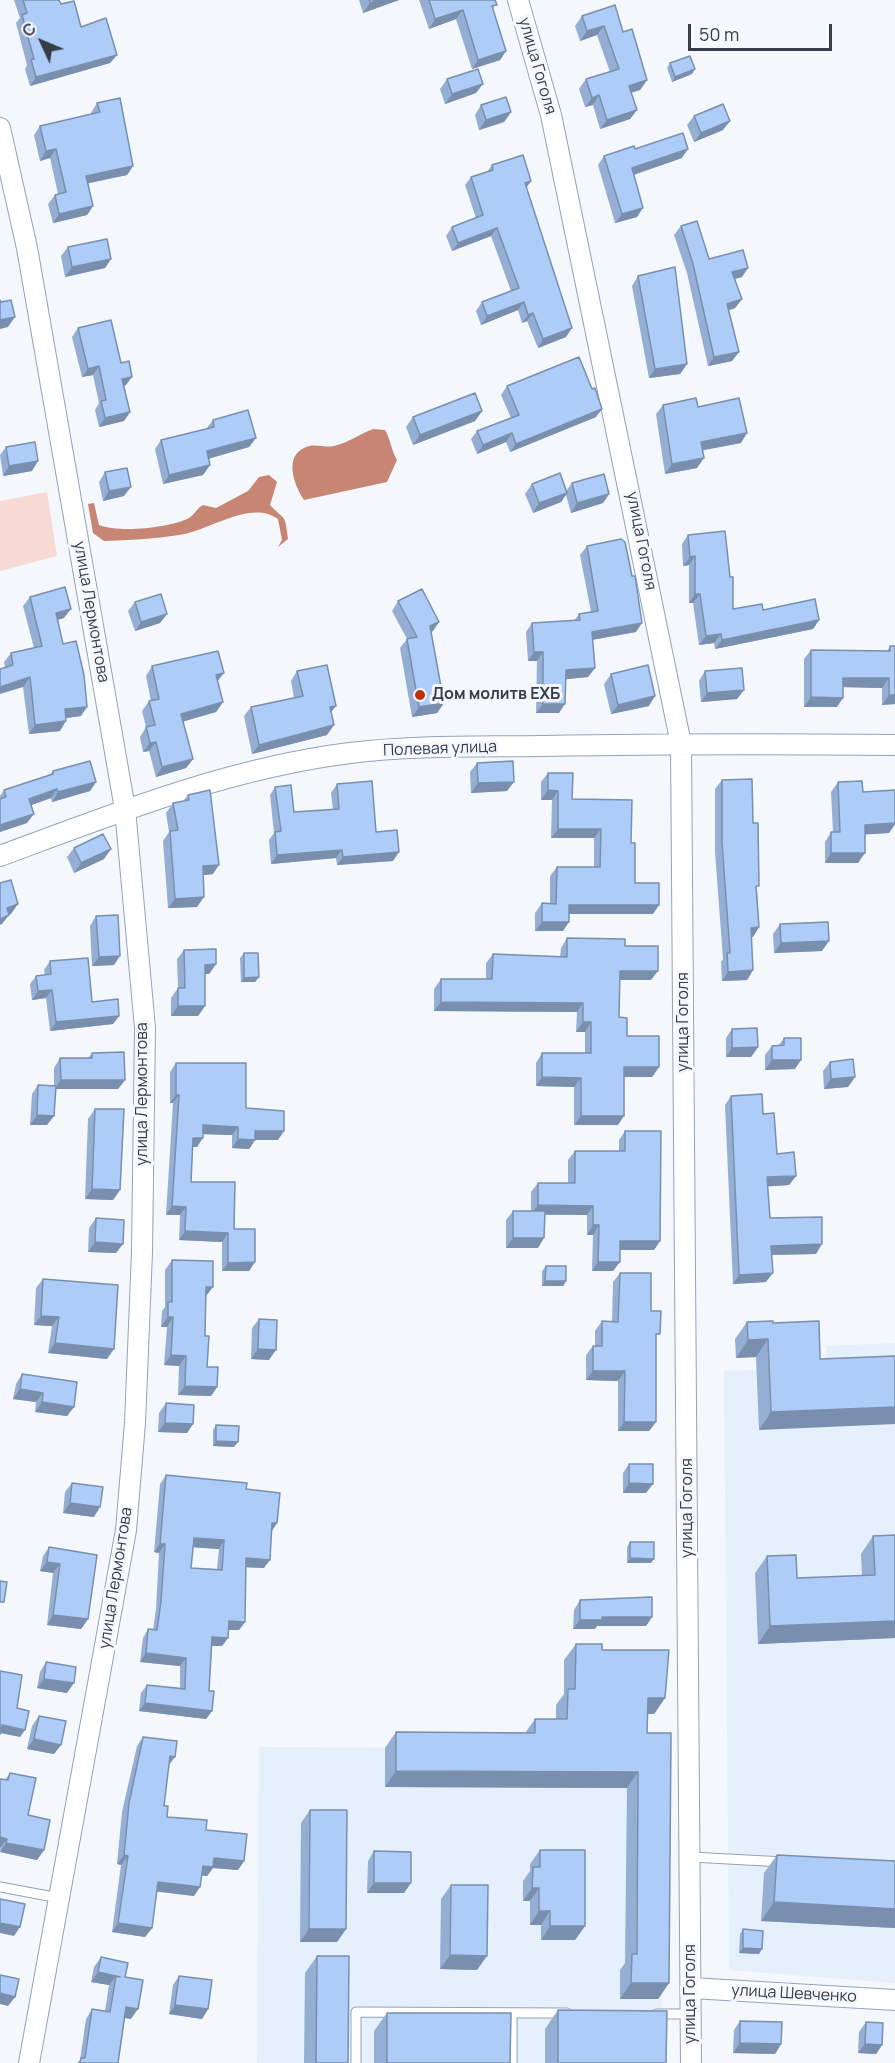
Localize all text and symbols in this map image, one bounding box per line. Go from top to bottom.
north arrow [12,12,72,72]
scale bar [691,12,835,50]
street label: улица Гоголя [514,15,560,117]
text: С [17,18,41,41]
text: 50 m [699,22,739,46]
street label: улица Гоголя [622,490,660,592]
street label: улица Лермонтова [69,540,113,684]
place label: Дом молитв ЕХБ [432,685,560,705]
marker: Дом молитв ЕХБ [413,688,427,702]
street label: Полевая улица [383,737,497,761]
street label: улица Гоголя [674,972,694,1072]
street label: улица Лермонтова [133,1022,153,1166]
street label: улица Гоголя [678,1458,698,1558]
street label: улица Лермонтова [95,1506,137,1650]
street label: улица Гоголя [681,1944,701,2044]
street label: улица Шевченко [731,1981,857,2007]

